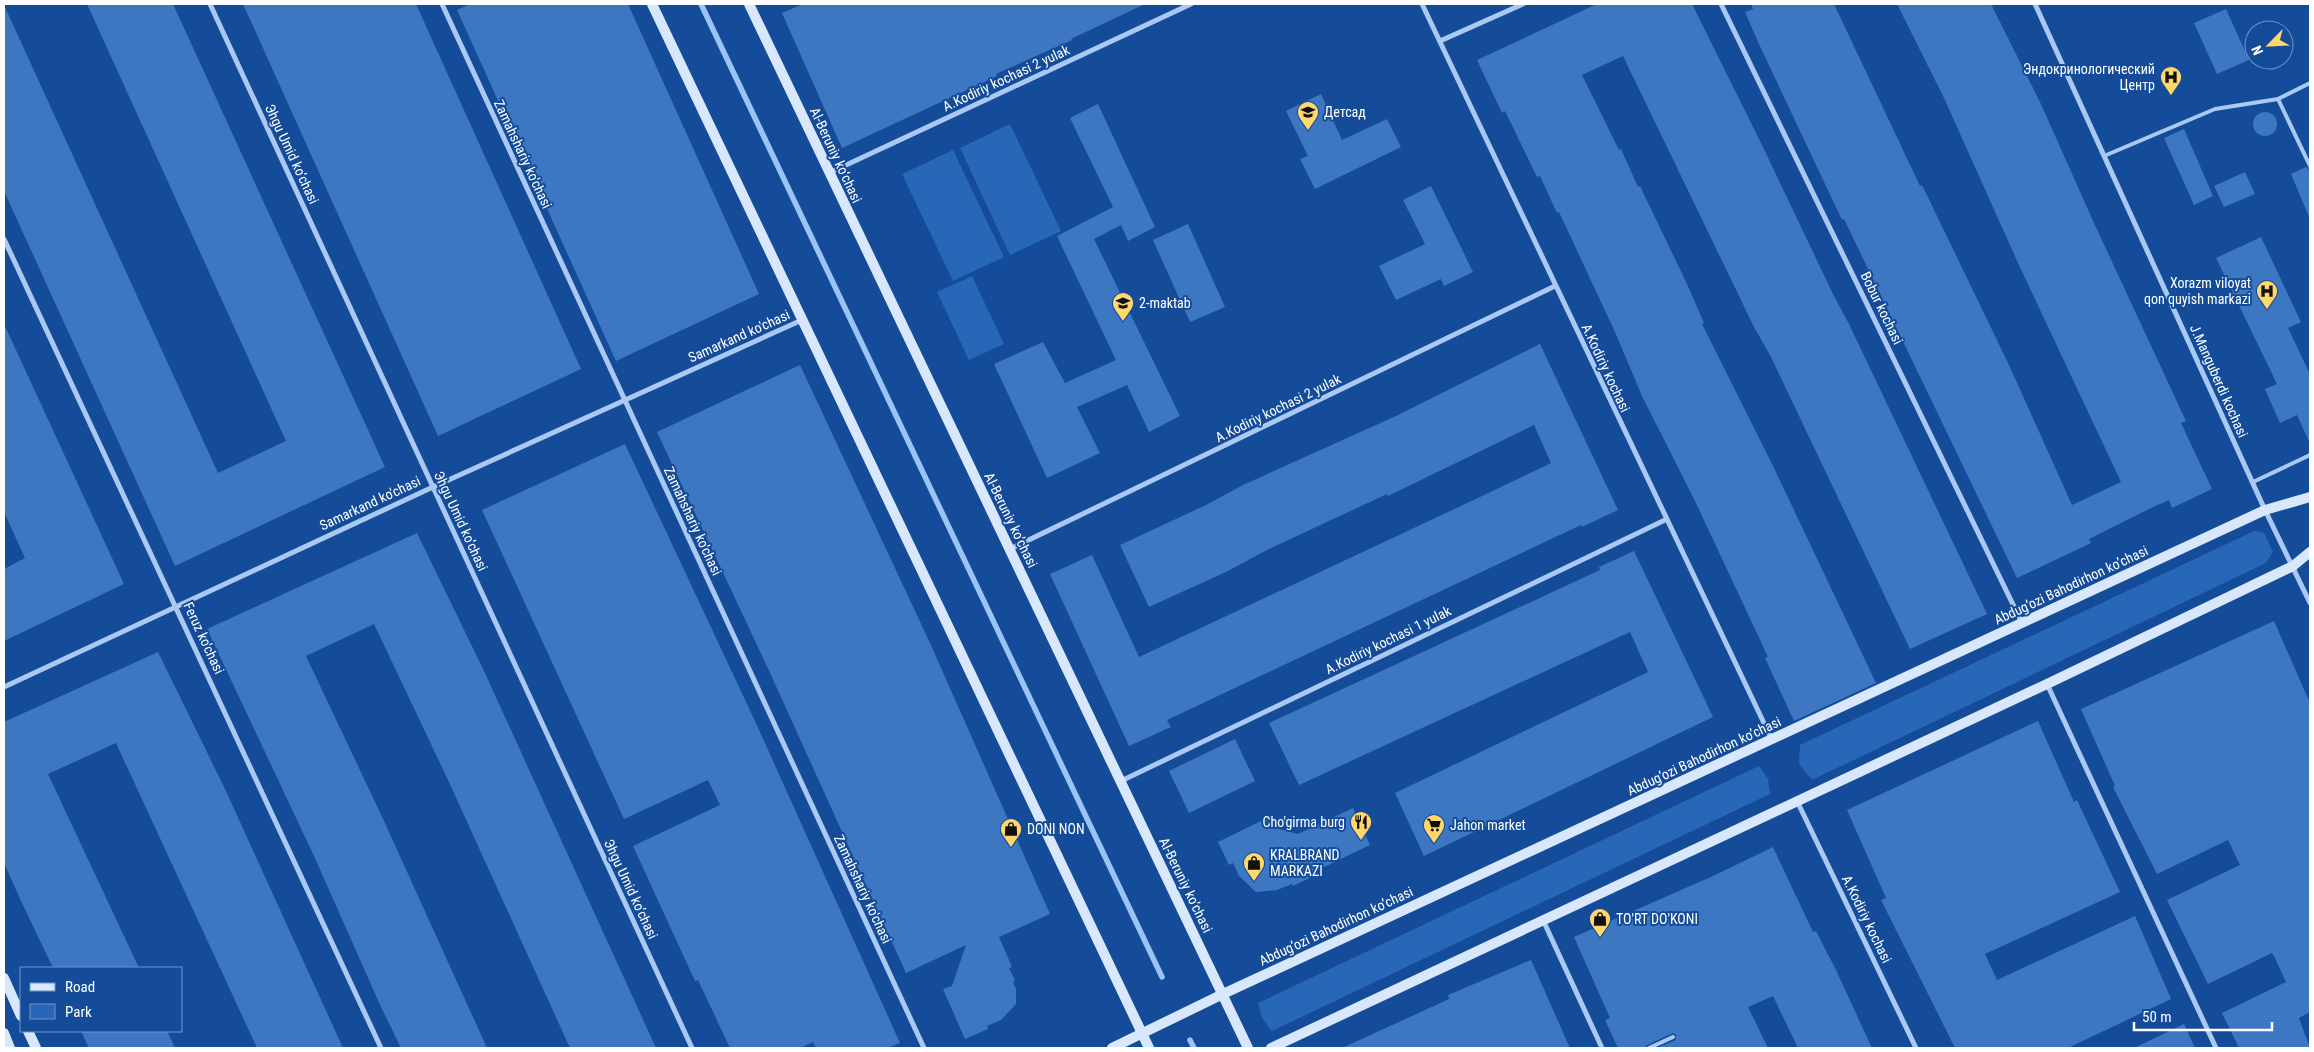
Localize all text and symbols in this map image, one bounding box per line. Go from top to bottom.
north arrow [2244,20,2294,70]
street label: A.Kodiriy kochasi 2 yulak [940,41,1073,114]
text: N [2248,43,2266,57]
place label: Эндокринологический Центр [2023,61,2155,93]
hospital icon: Эндокринологический Центр [2159,65,2183,96]
street label: Zamahshariy ko'chasi [491,97,555,211]
school or university icon: Детсад [1296,100,1320,131]
street label: Эhgu Umid ko’chasi [262,102,322,206]
place label: Детсад [1324,104,1366,120]
street label: Al-Beruniy ko’chasi [807,105,865,205]
street label: Bobur kochasi [1858,269,1906,347]
place label: Xorazm viloyat qon quyish markazi [2144,275,2251,307]
hospital icon: Xorazm viloyat qon quyish markazi [2255,279,2279,310]
school or university icon: 2-maktab [1111,291,1135,322]
place label: 2-maktab [1139,295,1191,311]
street label: Samarkand ko'chasi [686,306,792,366]
street label: A.Kodiriy kochasi [1579,321,1633,415]
street label: J.Manguberdi kochasi [2187,322,2251,440]
street label: A.Kodiriy kochasi 2 yulak [1212,370,1344,445]
street label: Zamahshariy ko'chasi [661,464,725,578]
street label: Эhgu Umid ko’chasi [431,469,491,573]
street label: Al-Beruniy ko’chasi [981,470,1041,570]
street label: Samarkand ko'chasi [317,473,423,533]
street label: Abdug’ozi Bahodirhon ko’chasi [1992,542,2150,628]
street label: Feruz ko'chasi [180,599,228,677]
street label: A.Kodiriy kochasi 1 yulak [1322,602,1454,677]
street label: Abdug’ozi Bahodirhon ko’chasi [1625,713,1783,799]
restaurant icon: Cho'girma burg [1349,810,1373,841]
supermarket icon: Jahon market [1422,813,1446,844]
place label: Cho'girma burg [1263,814,1345,830]
shop icon: DONI NON [999,817,1023,848]
place label: Jahon market [1450,817,1526,833]
place label: DONI NON [1027,821,1085,837]
street label: Zamahshariy ko'chasi [831,832,895,946]
street label: Al-Beruniy ko’chasi [1156,835,1216,935]
street label: Эhgu Umid ko’chasi [601,837,661,941]
place label: KRALBRAND MARKAZI [1270,847,1340,879]
shop icon: KRALBRAND MARKAZI [1242,851,1266,882]
street label: A.Kodiriy kochasi [1839,872,1895,966]
street label: Abdug’ozi Bahodirhon ko’chasi [1257,883,1415,969]
shop icon: TO'RT DO'KONI [1588,907,1612,938]
place label: TO'RT DO'KONI [1616,911,1698,927]
legend [20,967,182,1032]
text: Road [65,978,95,996]
scale bar [2134,1000,2272,1032]
text: Park [65,1003,92,1021]
text: 50 m [2142,1008,2172,1026]

